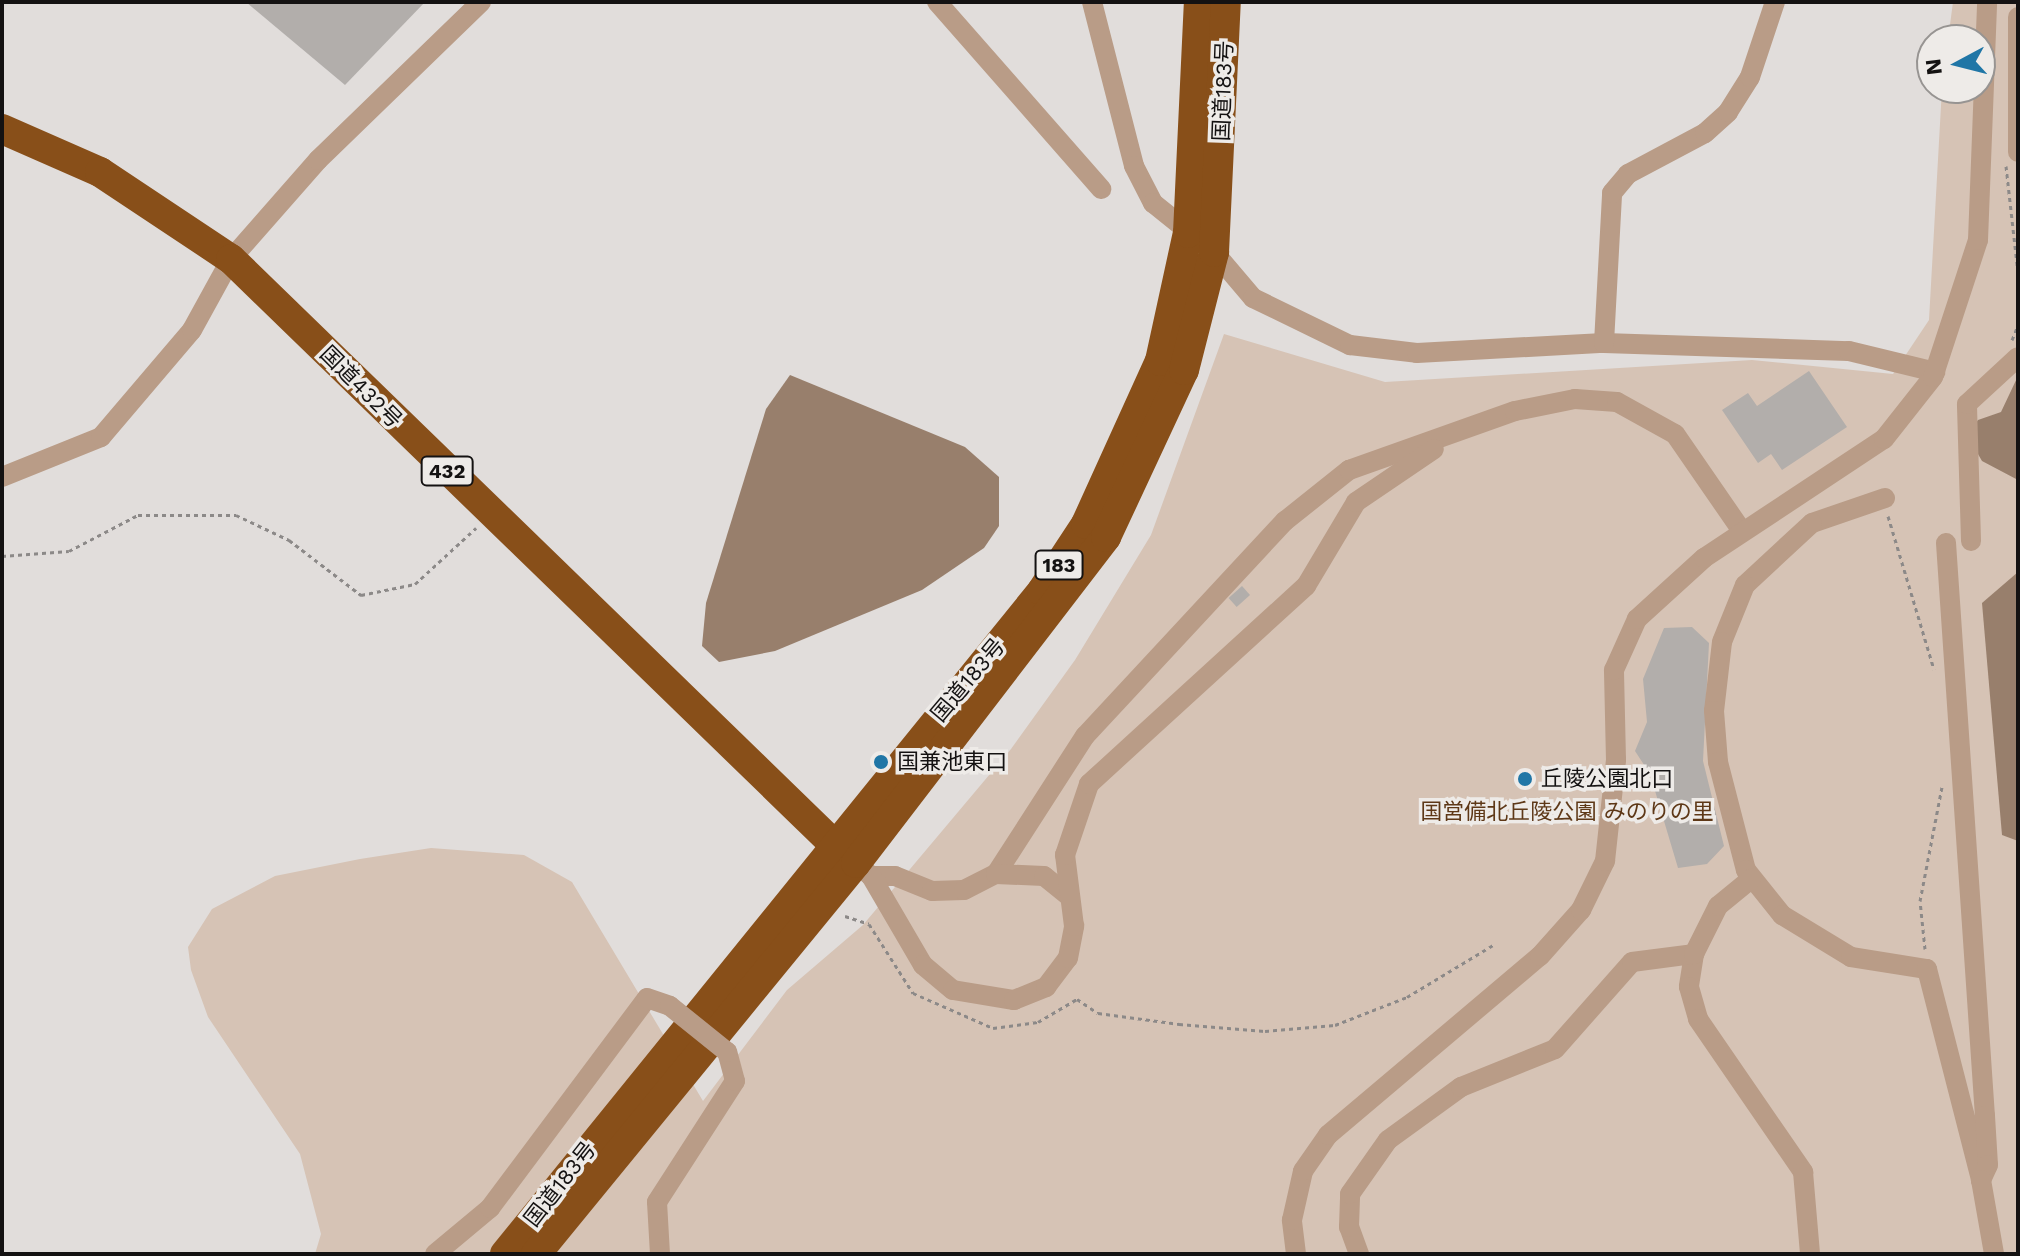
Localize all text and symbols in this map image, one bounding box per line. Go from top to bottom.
north arrow [1916,24,1996,104]
street label: 国道183号 [1208,40,1238,142]
text: N [1920,57,1947,76]
street label: 国道432号 [315,341,407,433]
road number: 432 [419,455,475,487]
road number: 183 [1033,549,1085,581]
street label: 国道183号 [926,633,1010,727]
place label: 国兼池東口 [897,749,1007,775]
marker: 国兼池東口 [872,753,890,771]
place label: 丘陵公園北口 [1541,766,1673,792]
marker: 丘陵公園北口 [1516,770,1534,788]
park label: 国営備北丘陵公園 みのりの里 [1420,799,1714,825]
street label: 国道183号 [519,1136,601,1232]

